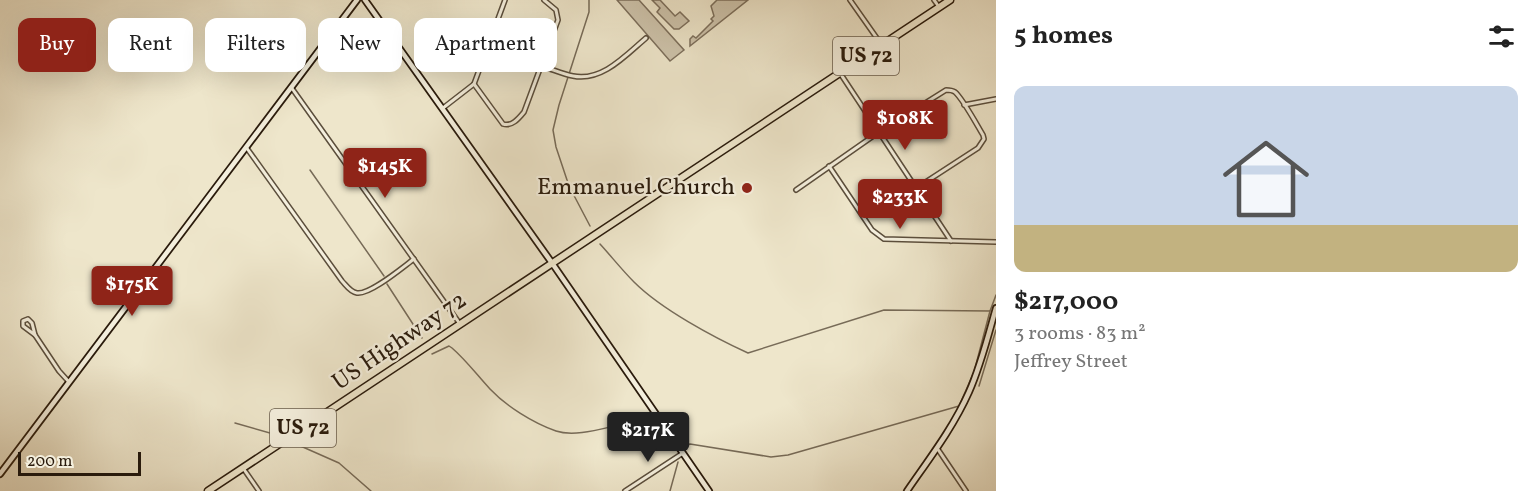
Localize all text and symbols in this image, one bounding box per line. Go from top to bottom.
chip: Buy [18,18,96,72]
chip: Rent [108,18,193,72]
chip: Filters [205,18,306,72]
chip: New [318,18,402,72]
chip: Apartment [414,18,557,72]
text: 5 homes [1014,18,1113,54]
icon: filters [1485,20,1518,53]
road number: US 72 [833,37,899,75]
pin: $108K [863,100,947,151]
text: $108K [877,105,933,133]
icon: home [1212,125,1320,233]
pin: $145K [343,148,427,199]
text: $145K [357,153,413,181]
place label: Emmanuel Church [537,171,735,205]
pin: $233K [858,179,942,230]
marker: Emmanuel Church [740,181,754,195]
text: $233K [872,184,928,212]
pin: $175K [90,266,174,317]
text: $175K [106,271,158,299]
street label: US Highway 72 [326,284,474,400]
text: $217,000 [1014,284,1118,320]
text: 3 rooms · 83 m² [1014,320,1146,348]
text: Jeffrey Street [1014,348,1128,376]
road number: US 72 [270,409,336,447]
pin: $217K [606,412,690,463]
text: $217K [621,417,675,445]
scale bar [18,449,141,476]
text: 200 m [27,451,72,473]

